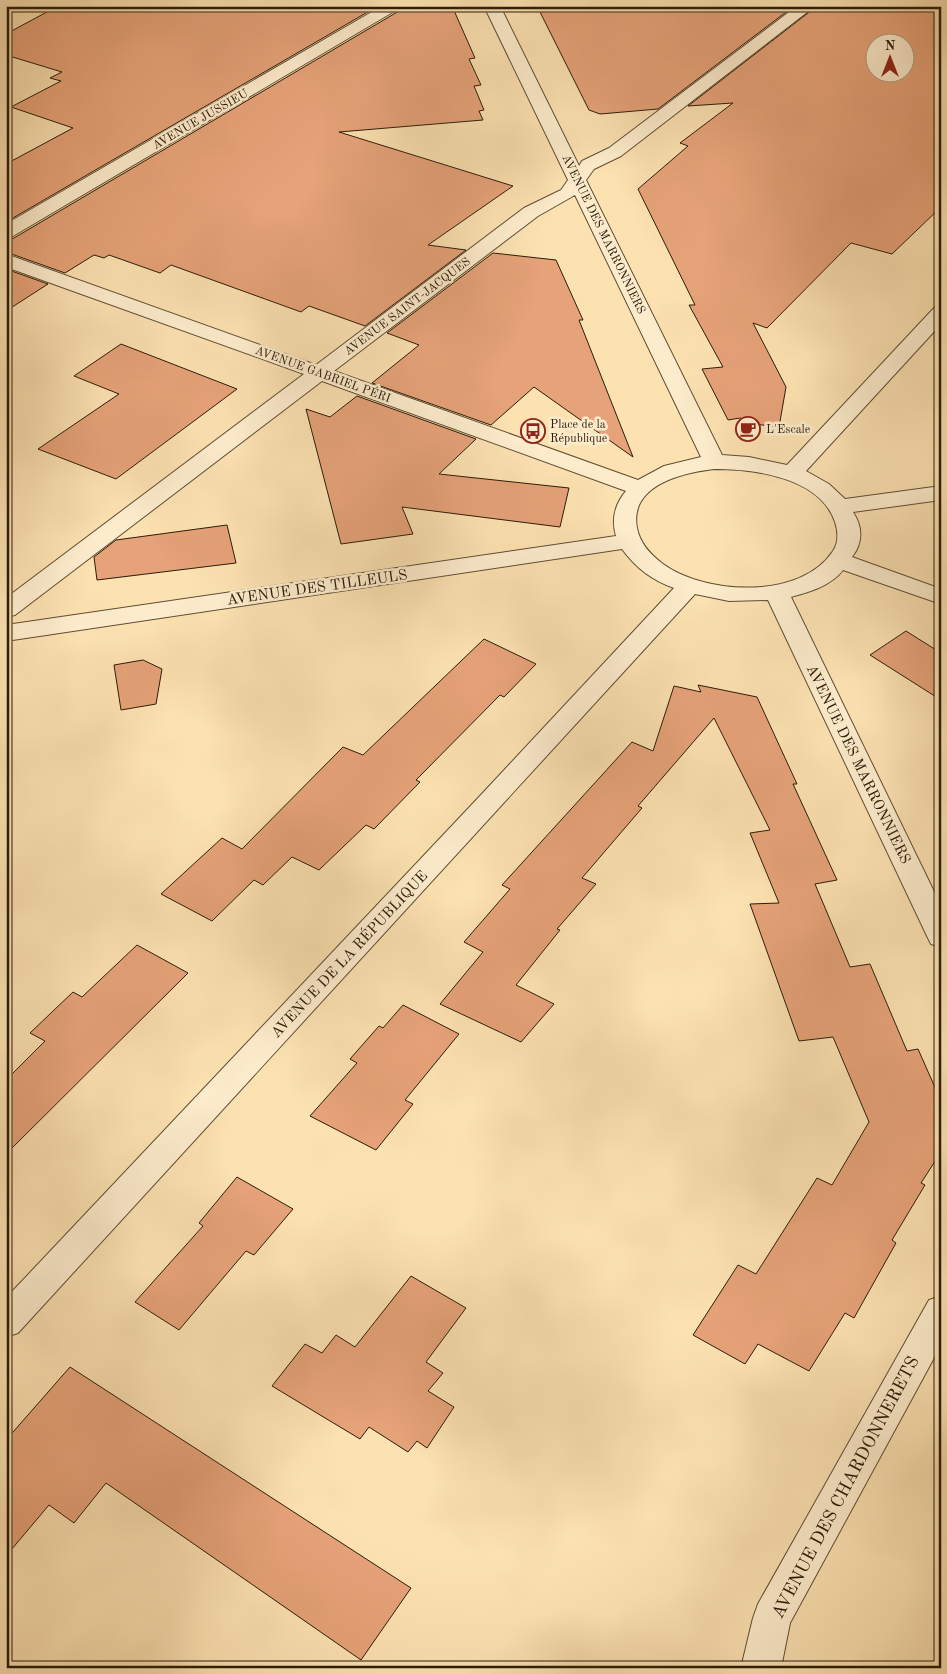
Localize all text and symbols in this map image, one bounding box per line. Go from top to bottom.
north arrow [864,32,914,82]
text: N [885,39,896,53]
street label: AVENUE JUSSIEU [151,87,251,152]
street label: AVENUE DES MARRONNIERS [559,153,647,316]
street label: AVENUE SAINT-JACQUES [342,256,473,358]
street label: AVENUE GABRIEL PÉRI [253,342,393,405]
cafe icon: L'Escale [735,416,761,442]
bus stop icon: Place de la République [520,418,546,444]
place label: Place de la République [550,419,608,445]
place label: L'Escale [766,424,811,436]
street label: AVENUE DES TILLEULS [226,568,409,609]
street label: AVENUE DES MARRONNIERS [803,663,913,867]
street label: AVENUE DE LA RÉPUBLIQUE [267,867,431,1041]
street label: AVENUE DES CHARDONNERETS [769,1353,923,1622]

